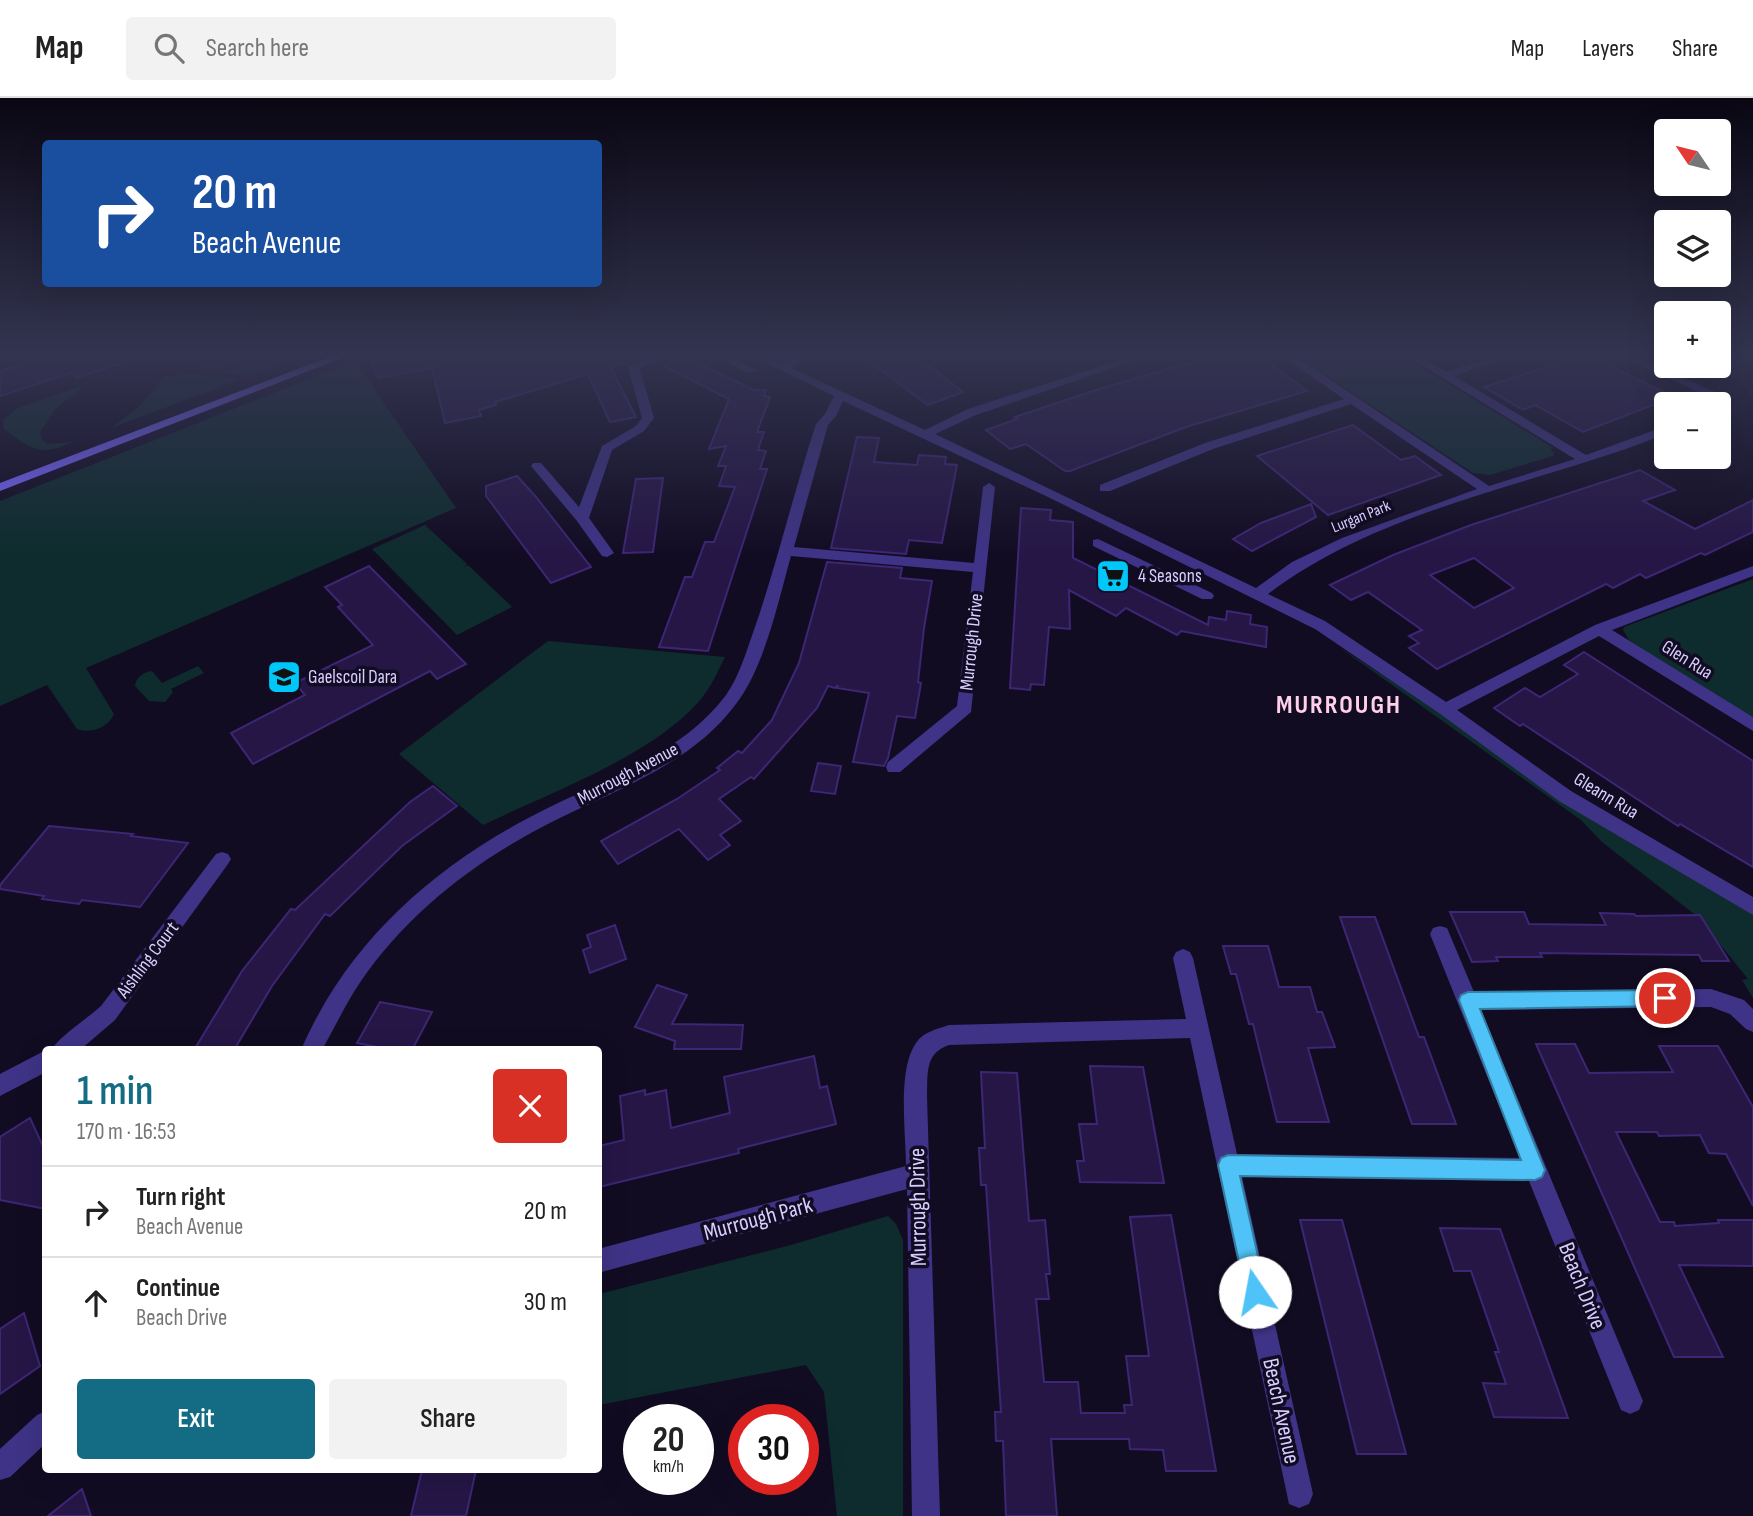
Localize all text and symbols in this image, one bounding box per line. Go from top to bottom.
search box [126,17,616,80]
text: Map [35,28,84,68]
icon: search [150,29,188,67]
text: Search here [206,33,309,64]
text: Map [1511,34,1544,63]
text: Layers [1582,34,1634,63]
text: Share [1672,34,1718,63]
north arrow [1654,119,1731,196]
map controls [1654,119,1731,469]
text: 20 m [192,164,277,223]
icon: right [77,168,168,259]
button: layers [1654,210,1731,287]
text: Beach Avenue [192,224,341,263]
button: + [1654,301,1731,378]
button: − [1654,392,1731,469]
street label: Lurgan Park [1329,497,1393,537]
supermarket icon: 4 Seasons [1094,557,1132,595]
place label: 4 Seasons [1138,565,1202,588]
street label: Murrough Drive [955,592,989,692]
street label: Glen Rua [1657,635,1717,685]
school or university icon: Gaelscoil Dara [265,658,303,696]
place label: Gaelscoil Dara [308,666,397,689]
district label: MURROUGH [1276,690,1402,721]
street label: Murrough Avenue [574,738,682,810]
street label: Gleann Rua [1570,768,1642,824]
street label: Aishling Court [111,917,184,1003]
pin [1635,968,1695,1028]
icon: arrive [1646,979,1684,1017]
text: 1 min [77,1066,153,1117]
button: close [493,1069,567,1143]
text: 170 m · 16:53 [77,1118,176,1146]
street label: Murrough Drive [903,1148,933,1266]
text: Turn right [136,1182,225,1213]
street label: Murrough Park [700,1191,816,1247]
icon: right [77,1193,115,1231]
text: 20 m [524,1196,567,1227]
text: Beach Avenue [136,1213,243,1241]
street label: Beach Drive [1552,1238,1612,1334]
position arrow [1218,1255,1292,1329]
text: Continue [136,1273,220,1304]
icon: ahead [77,1284,115,1322]
text: 30 m [524,1287,567,1318]
text: Beach Drive [136,1304,227,1332]
street label: Beach Avenue [1256,1356,1306,1466]
button: Exit [77,1379,315,1459]
button: Share [329,1379,567,1459]
speed limit sign: 30 [728,1404,819,1495]
text: 20 [653,1419,685,1462]
text: km/h [653,1456,684,1477]

